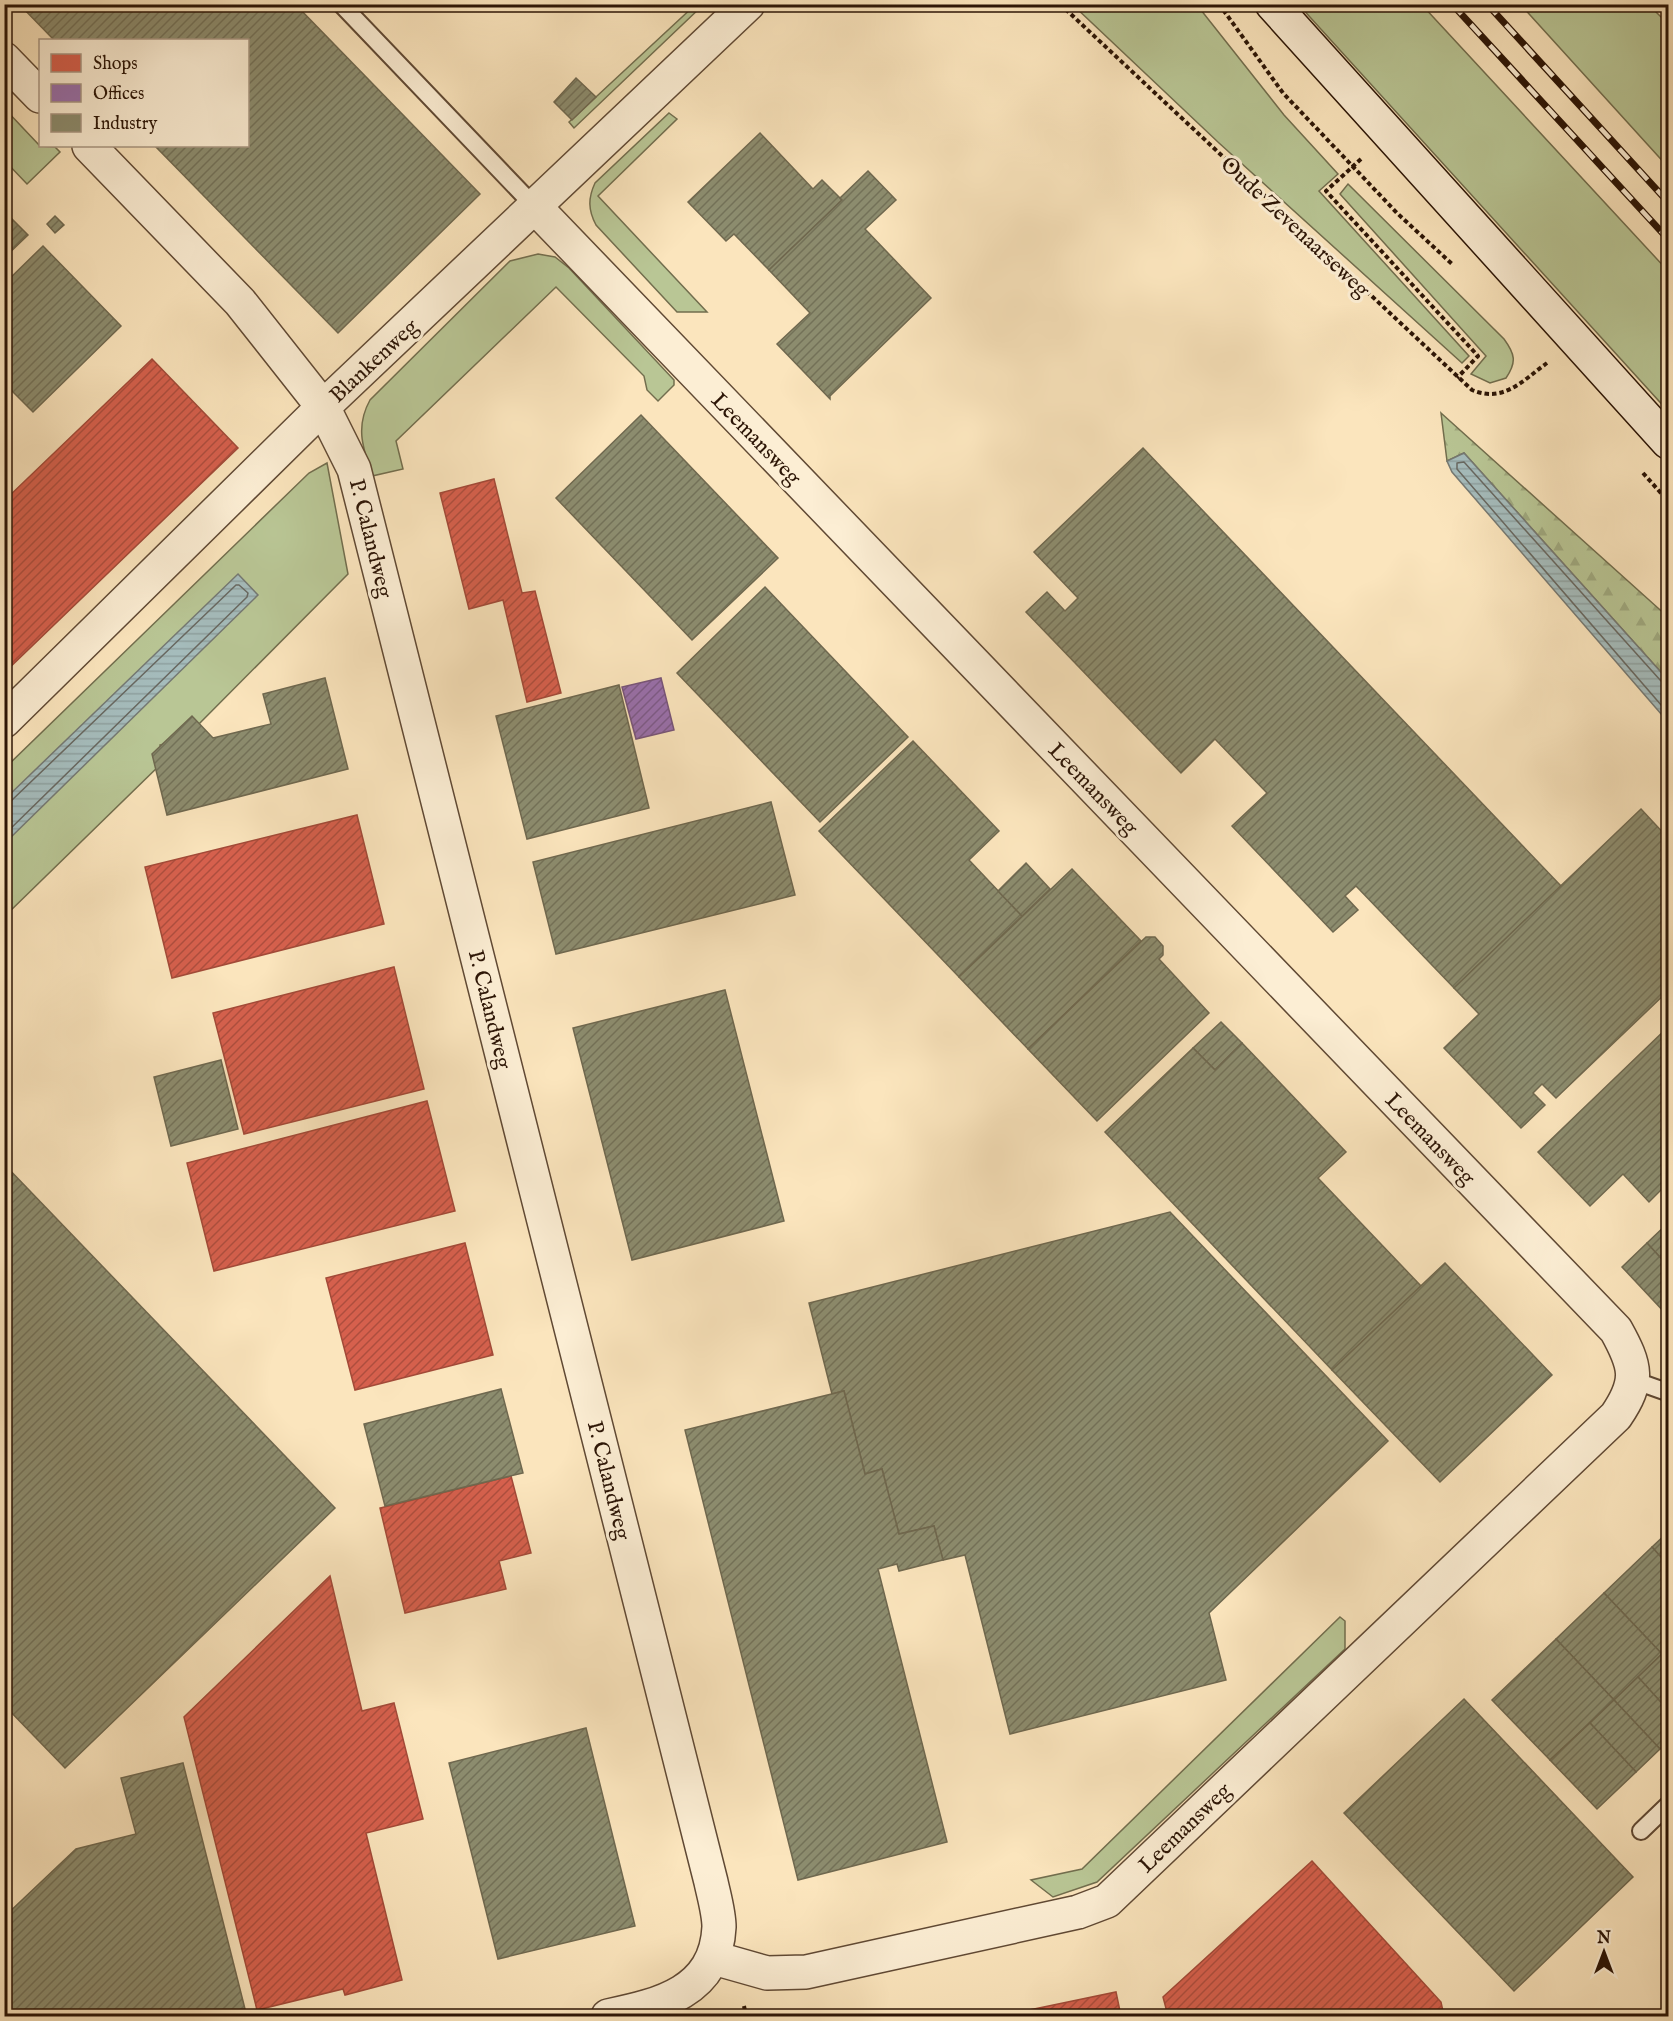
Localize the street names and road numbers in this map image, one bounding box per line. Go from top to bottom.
street label: Oude Zevenaarseweg [1214,151,1376,305]
street label: Blankenweg [324,313,425,410]
street label: Leemansweg [704,387,807,492]
street label: P. Calandweg [342,476,399,602]
street label: Leemansweg [1041,737,1144,842]
street label: P. Calandweg [461,947,518,1073]
street label: Leemansweg [1378,1087,1481,1192]
street label: P. Calandweg [580,1418,637,1544]
street label: Leemansweg [1133,1777,1238,1880]

